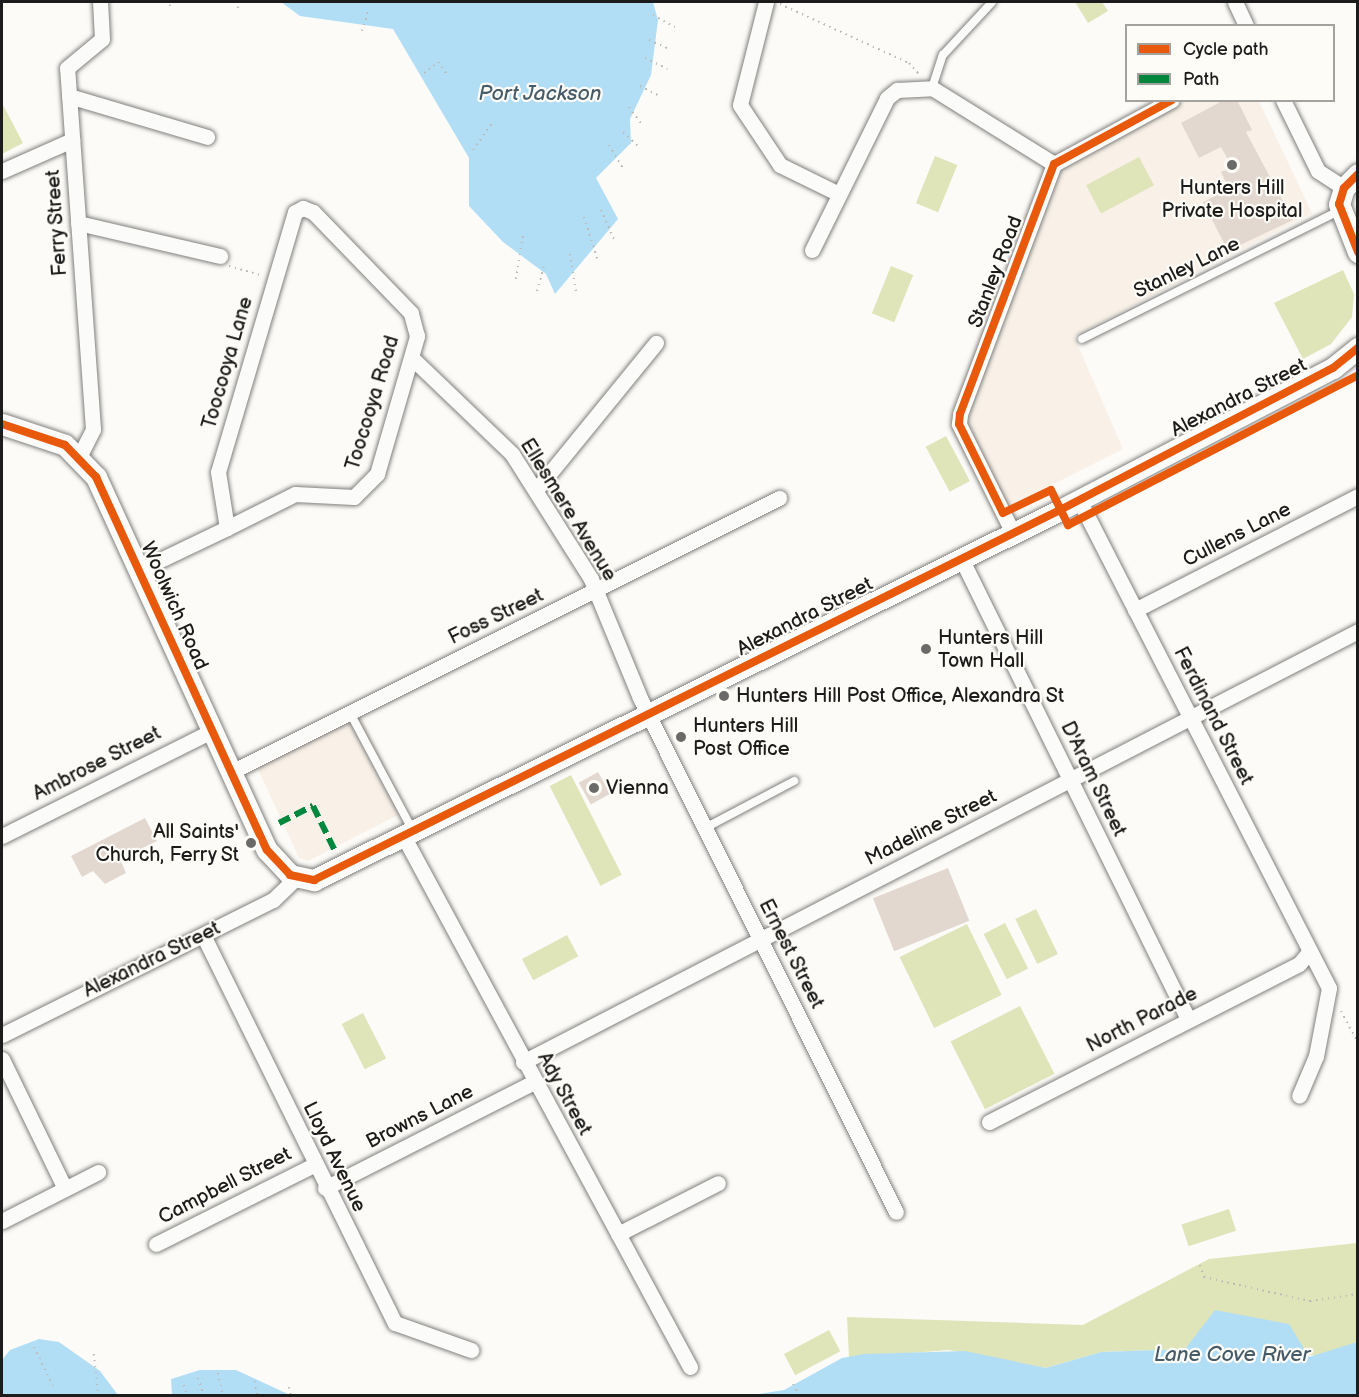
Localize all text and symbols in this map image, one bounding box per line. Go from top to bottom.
legend [1125,24,1335,102]
text: Cycle path [1183,39,1269,60]
text: Path [1183,69,1219,90]
water label: Port Jackson [478,81,602,107]
marker: Hunters Hill Private Hospital [1223,156,1241,174]
street label: Ferry Street [41,168,73,278]
place label: Hunters Hill Private Hospital [1162,176,1302,223]
street label: Stanley Road [963,212,1029,332]
street label: Stanley Lane [1130,232,1244,304]
street label: Toocooya Lane [198,294,258,432]
street label: Toocooya Road [341,333,405,473]
street label: Alexandra Street [1167,353,1311,443]
street label: Ellesmere Avenue [515,434,621,586]
street label: Cullens Lane [1179,498,1295,572]
street label: Woolwich Road [135,538,213,674]
street label: Alexandra Street [733,572,877,662]
street label: Foss Street [445,584,547,650]
place label: Hunters Hill Town Hall [938,626,1043,673]
marker: Hunters Hill Town Hall [919,642,933,656]
street label: Ferdinand Street [1168,643,1258,789]
place label: Hunters Hill Post Office, Alexandra St [736,684,1064,708]
marker: Hunters Hill Post Office, Alexandra St [717,689,731,703]
place label: Hunters Hill Post Office [693,714,798,761]
street label: D'Aram Street [1055,718,1131,840]
street label: Ambrose Street [29,721,165,807]
marker: Hunters Hill Post Office [674,730,688,744]
place label: Vienna [606,776,669,800]
marker: Vienna [587,781,601,795]
street label: Madeline Street [861,785,1001,871]
place label: All Saints' Church, Ferry St [94,820,239,867]
marker: All Saints' Church, Ferry St [244,836,258,850]
street label: Ernest Street [753,895,829,1013]
street label: Alexandra Street [80,916,224,1004]
street label: North Parade [1083,982,1201,1058]
street label: Ady Street [531,1048,597,1140]
street label: Browns Lane [362,1080,478,1154]
street label: Lloyd Avenue [297,1098,371,1216]
street label: Campbell Street [154,1142,296,1230]
water label: Lane Cove River [1154,1342,1310,1368]

